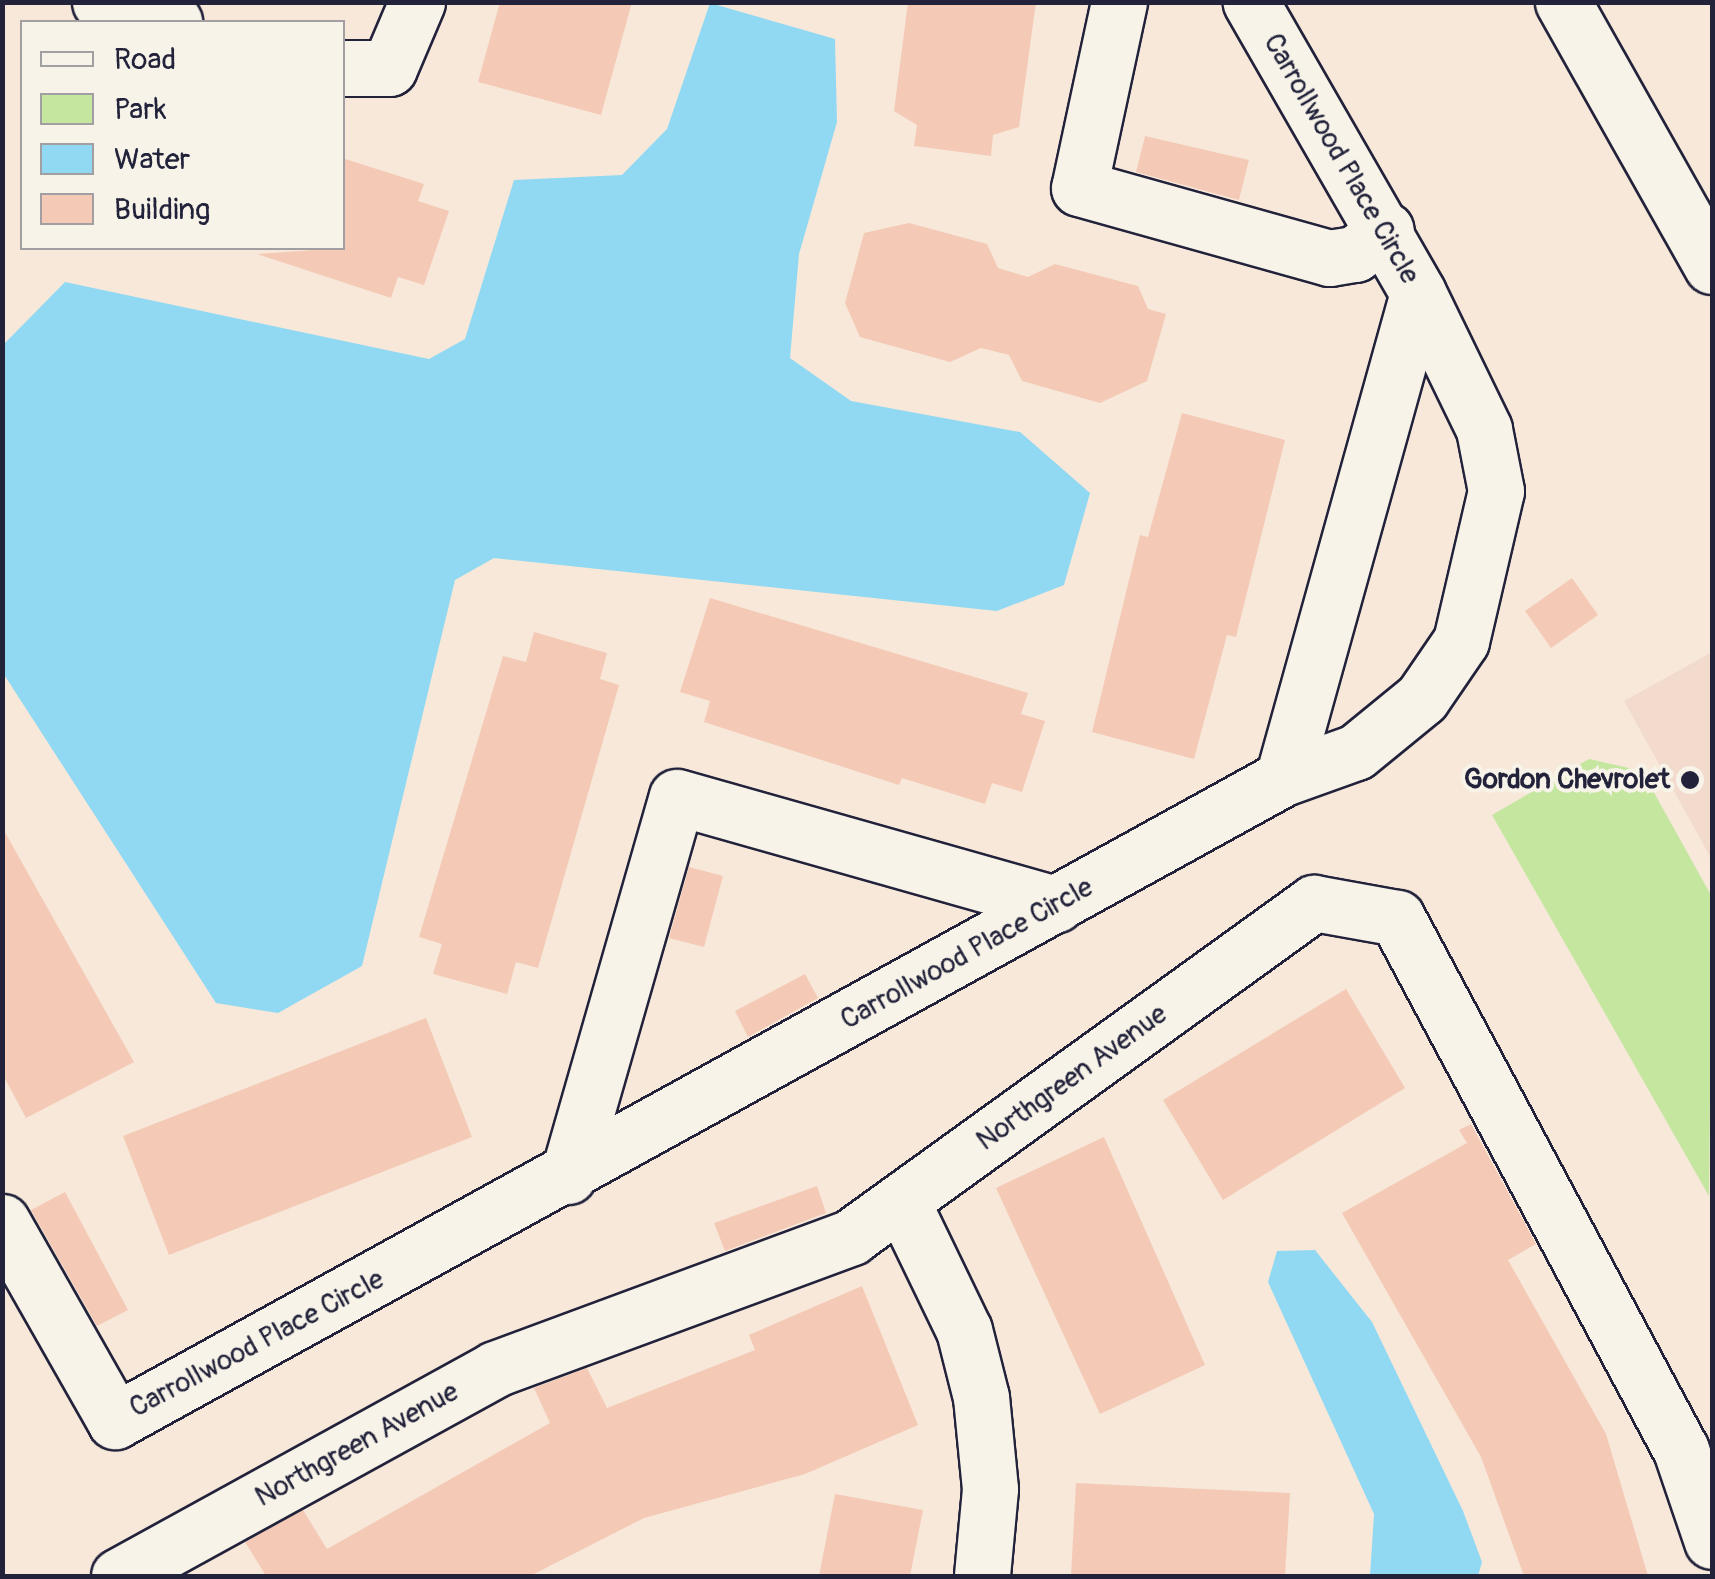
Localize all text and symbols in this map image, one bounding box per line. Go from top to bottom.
legend [20,20,345,250]
street label: Carrollwood Place Circle [1256,28,1426,290]
text: Road [114,41,176,78]
text: Park [114,91,167,128]
text: Water [114,141,190,178]
text: Building [114,191,210,228]
place label: Gordon Chevrolet [1464,763,1670,797]
marker: Gordon Chevrolet [1679,769,1701,791]
street label: Carrollwood Place Circle [835,871,1099,1037]
street label: Northgreen Avenue [970,998,1174,1158]
street label: Carrollwood Place Circle [124,1263,390,1425]
street label: Northgreen Avenue [250,1375,464,1515]

